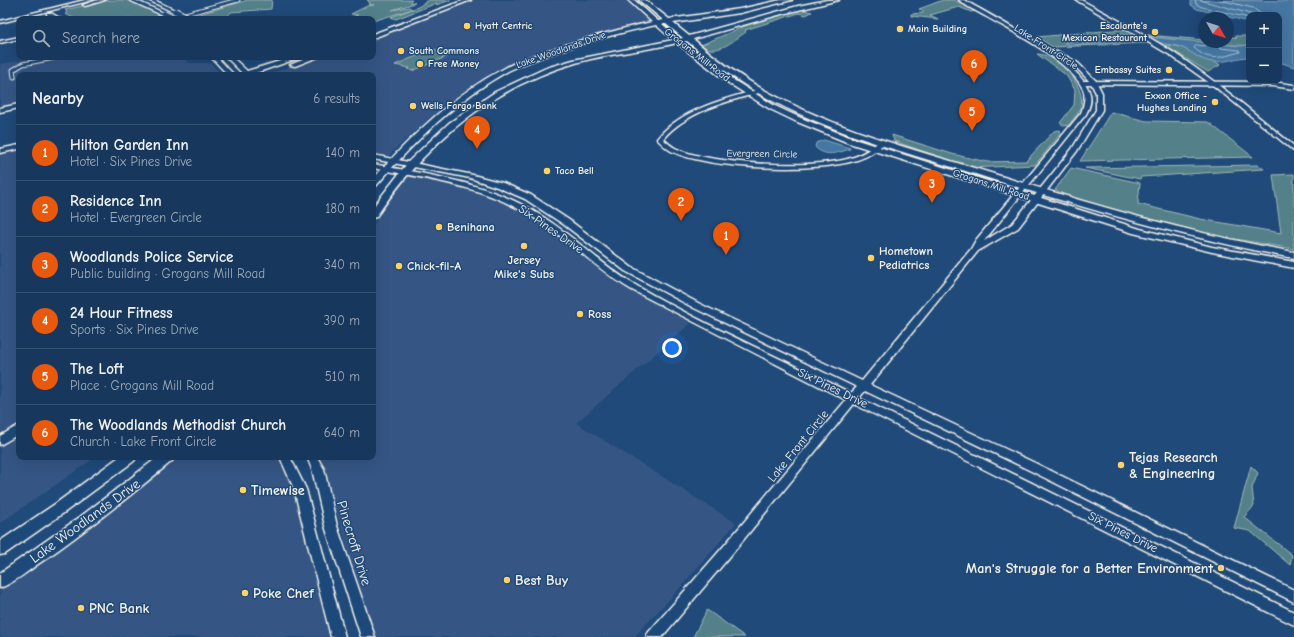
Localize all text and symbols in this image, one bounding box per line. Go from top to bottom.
north arrow [1198,12,1234,48]
map controls [1246,12,1282,84]
button: + [1246,12,1282,48]
search box [16,16,376,60]
place label: Hyatt Centric [475,20,533,32]
place label: Escalante's Mexican Restaurant [1062,20,1148,44]
marker: Hyatt Centric [462,21,472,31]
street label: Lake Front Circle [1012,22,1080,72]
place label: Main Building [908,23,967,35]
marker: Main Building [895,24,905,34]
street label: Grogans Mill Road [662,26,732,84]
icon: search [30,27,52,49]
marker: Escalante's Mexican Restaurant [1150,27,1160,37]
text: Search here [62,29,140,47]
street label: Lake Woodlands Drive [514,29,608,71]
place label: South Commons [409,45,479,57]
marker: South Commons [396,46,406,56]
button: − [1246,48,1282,84]
pin: 6 [961,50,987,83]
place label: Free Money [428,58,479,70]
marker: Free Money [415,59,425,69]
place label: Embassy Suites [1095,64,1161,76]
marker: Embassy Suites [1164,65,1174,75]
text: Nearby [32,89,83,108]
place label: Exxon Office - Hughes Landing [1137,90,1207,114]
text: 6 results [313,91,360,106]
marker: Exxon Office - Hughes Landing [1210,97,1220,107]
pin: 5 [959,98,985,131]
place label: Wells Fargo Bank [421,100,497,112]
marker: Wells Fargo Bank [408,101,418,111]
pin: 4 [464,116,490,149]
text: Hilton Garden Inn [70,136,189,154]
text: 1 [42,145,48,160]
text: 140 m [326,145,360,160]
street label: Evergreen Circle [727,147,797,161]
text: Hotel · Six Pines Drive [70,154,192,169]
place label: Taco Bell [555,165,594,177]
marker: Taco Bell [542,166,552,176]
street label: Grogans Mill Road [951,167,1031,203]
pin: 3 [919,170,945,203]
pin: 2 [668,188,694,221]
text: Residence Inn [70,192,162,210]
text: 2 [42,201,48,216]
text: 180 m [325,201,360,216]
street label: Six Pines Drive [516,201,586,257]
text: Hotel · Evergreen Circle [70,210,202,225]
place label: Benihana [447,220,495,234]
marker: Benihana [434,222,444,232]
pin: 1 [713,222,739,255]
marker: Jersey Mike's Subs [519,241,529,251]
place label: Hometown Pediatrics [879,244,933,272]
text: Woodlands Police Service [70,248,233,266]
place label: Jersey Mike's Subs [494,253,554,281]
marker: Hometown Pediatrics [866,253,876,263]
text: 3 [42,257,48,272]
text: 340 m [324,257,360,272]
place label: Chick-fil-A [407,259,462,273]
marker: Chick-fil-A [394,261,404,271]
text: Public building · Grogans Mill Road [70,266,265,281]
text: 24 Hour Fitness [70,304,173,322]
place label: Ross [588,307,611,321]
marker: Ross [575,309,585,319]
text: 4 [42,313,48,328]
text: 390 m [324,313,360,328]
text: Sports · Six Pines Drive [70,322,199,337]
your location [662,338,682,358]
text: The Loft [70,360,124,378]
street label: Six Pines Drive [796,365,870,411]
text: 5 [42,369,48,384]
text: 510 m [325,369,360,384]
text: Place · Grogans Mill Road [70,378,214,393]
street label: Lake Front Circle [765,407,831,485]
text: The Woodlands Methodist Church [70,416,286,434]
text: 6 [42,425,48,440]
text: 640 m [324,425,360,440]
text: Church · Lake Front Circle [70,434,216,449]
place label: Tejas Research & Engineering [1129,449,1218,482]
marker: Tejas Research & Engineering [1116,460,1126,470]
street label: Lake Woodlands Drive [27,475,143,567]
place label: Timewise [251,482,305,499]
marker: Timewise [238,485,248,495]
street label: Pinecroft Drive [333,498,375,588]
street label: Six Pines Drive [1086,509,1160,555]
place label: Man's Struggle for a Better Environment [966,560,1213,577]
marker: Man's Struggle for a Better Environment [1216,563,1226,573]
place label: Best Buy [515,572,569,589]
marker: Best Buy [502,575,512,585]
place label: Poke Chef [253,585,314,602]
marker: Poke Chef [240,588,250,598]
place label: PNC Bank [89,600,150,617]
marker: PNC Bank [76,603,86,613]

